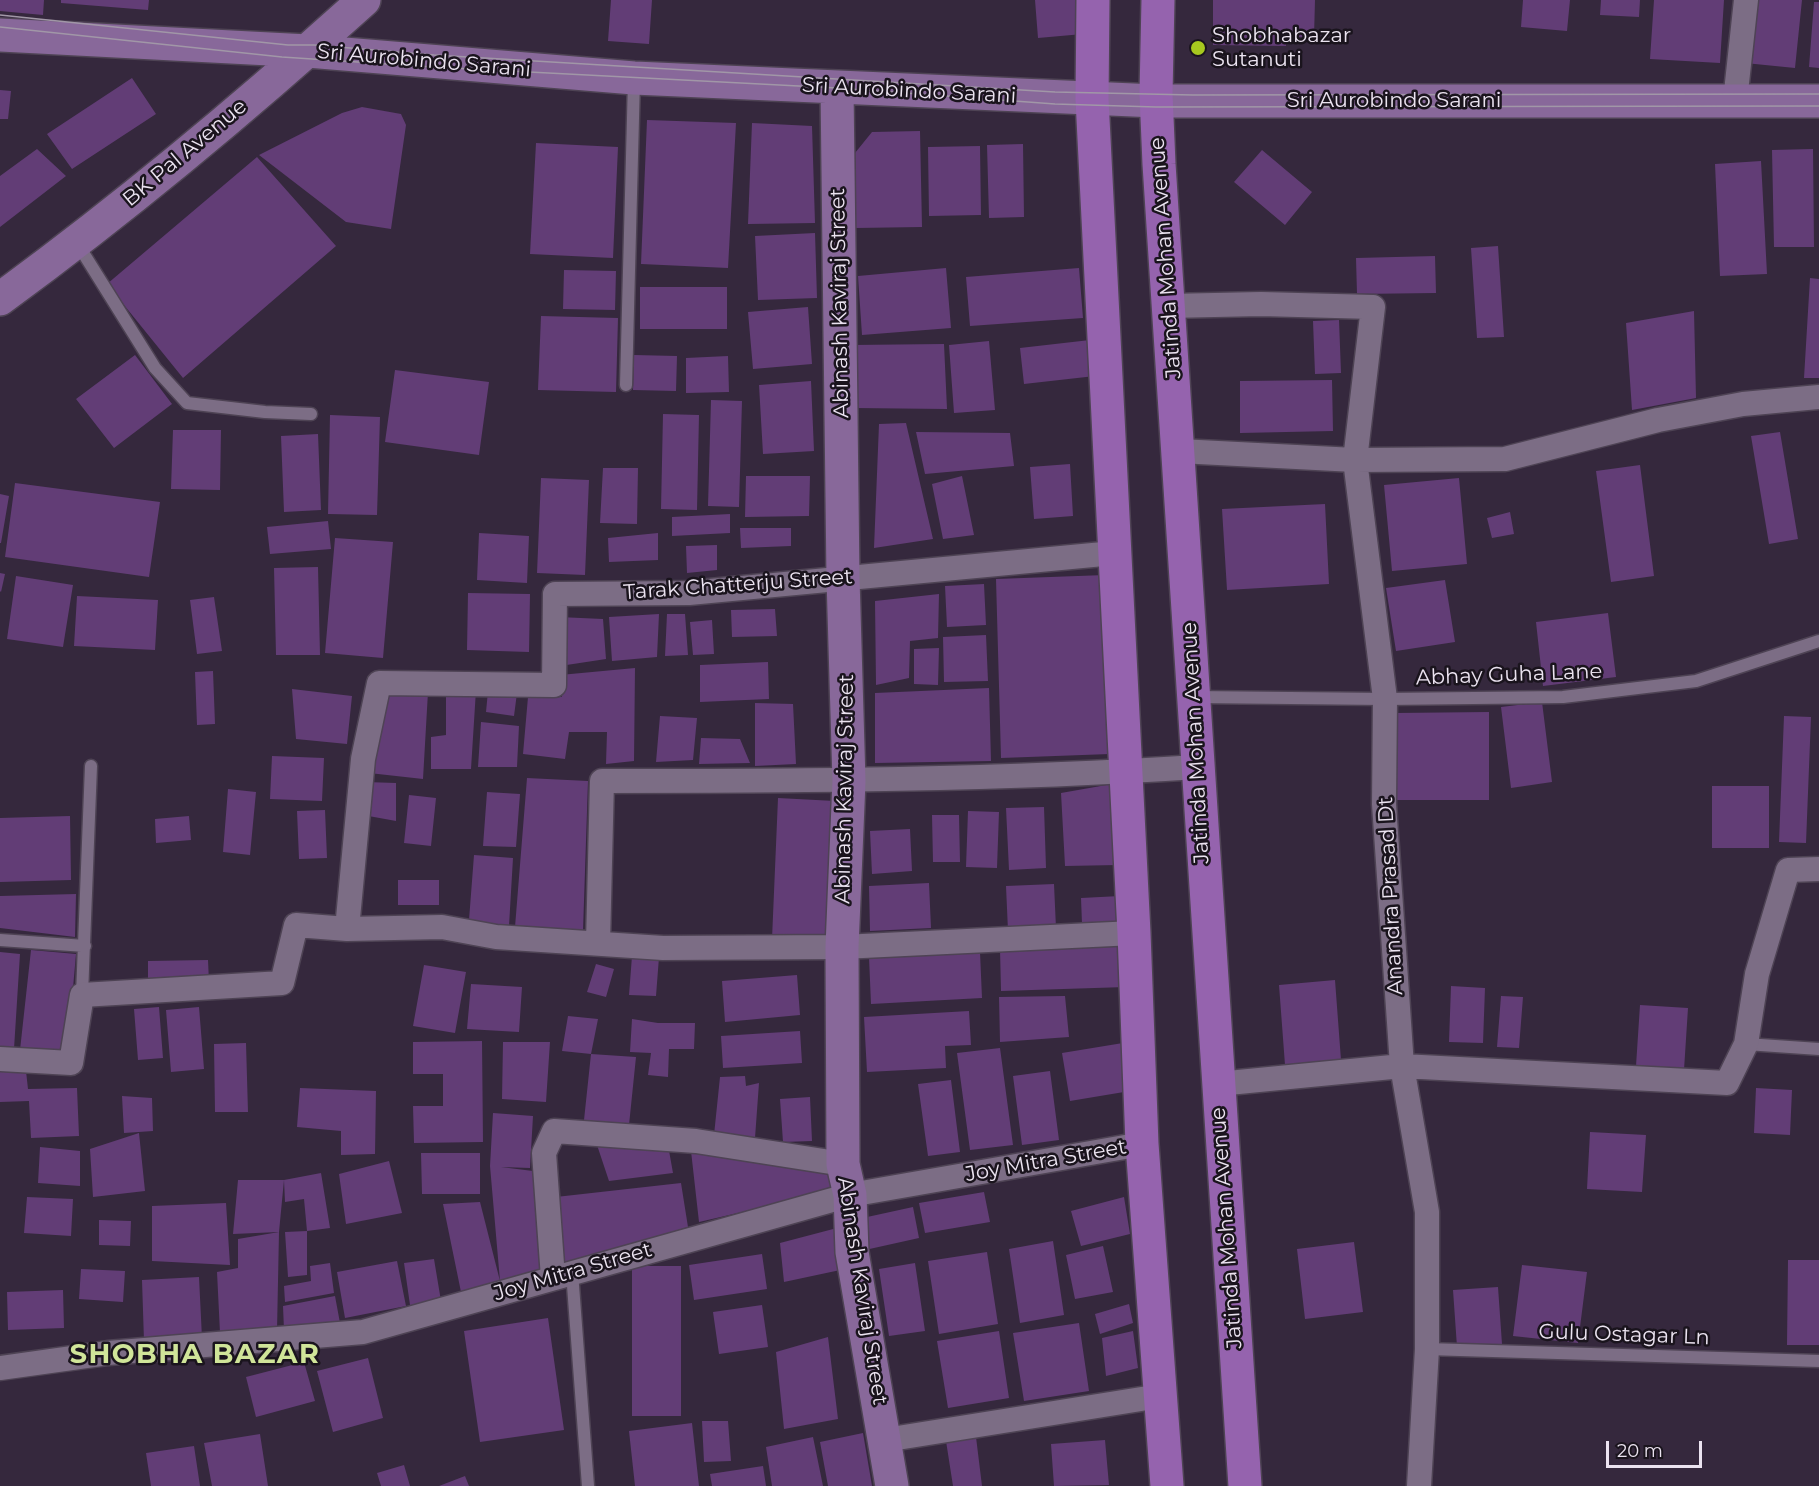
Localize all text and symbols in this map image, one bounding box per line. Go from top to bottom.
place label: Shobhabazar Sutanuti [1212,23,1351,73]
street label: Sri Aurobindo Sarani [316,39,532,83]
marker: Shobhabazar Sutanuti [1189,39,1207,57]
street label: Sri Aurobindo Sarani [801,73,1017,109]
street label: Sri Aurobindo Sarani [1287,88,1501,114]
street label: BK Pal Avenue [118,94,252,212]
street label: Jatinda Mohan Avenue [1145,136,1187,380]
street label: Abinash Kaviraj Street [825,188,855,418]
street label: Tarak Chatterju Street [623,564,853,606]
street label: Jatinda Mohan Avenue [1177,621,1215,865]
street label: Abhay Guha Lane [1415,659,1603,691]
street label: Abinash Kaviraj Street [830,674,860,904]
street label: Anandra Prasad Dt [1373,796,1409,996]
street label: Jatinda Mohan Avenue [1206,1106,1248,1350]
street label: Joy Mitra Street [963,1134,1129,1188]
street label: Abinash Kaviraj Street [832,1175,892,1407]
street label: Joy Mitra Street [491,1237,655,1307]
street label: Gulu Ostagar Ln [1538,1319,1710,1351]
district label: SHOBHA BAZAR [70,1339,320,1371]
scale bar [1609,1429,1705,1467]
text: 20 m [1617,1440,1663,1462]

